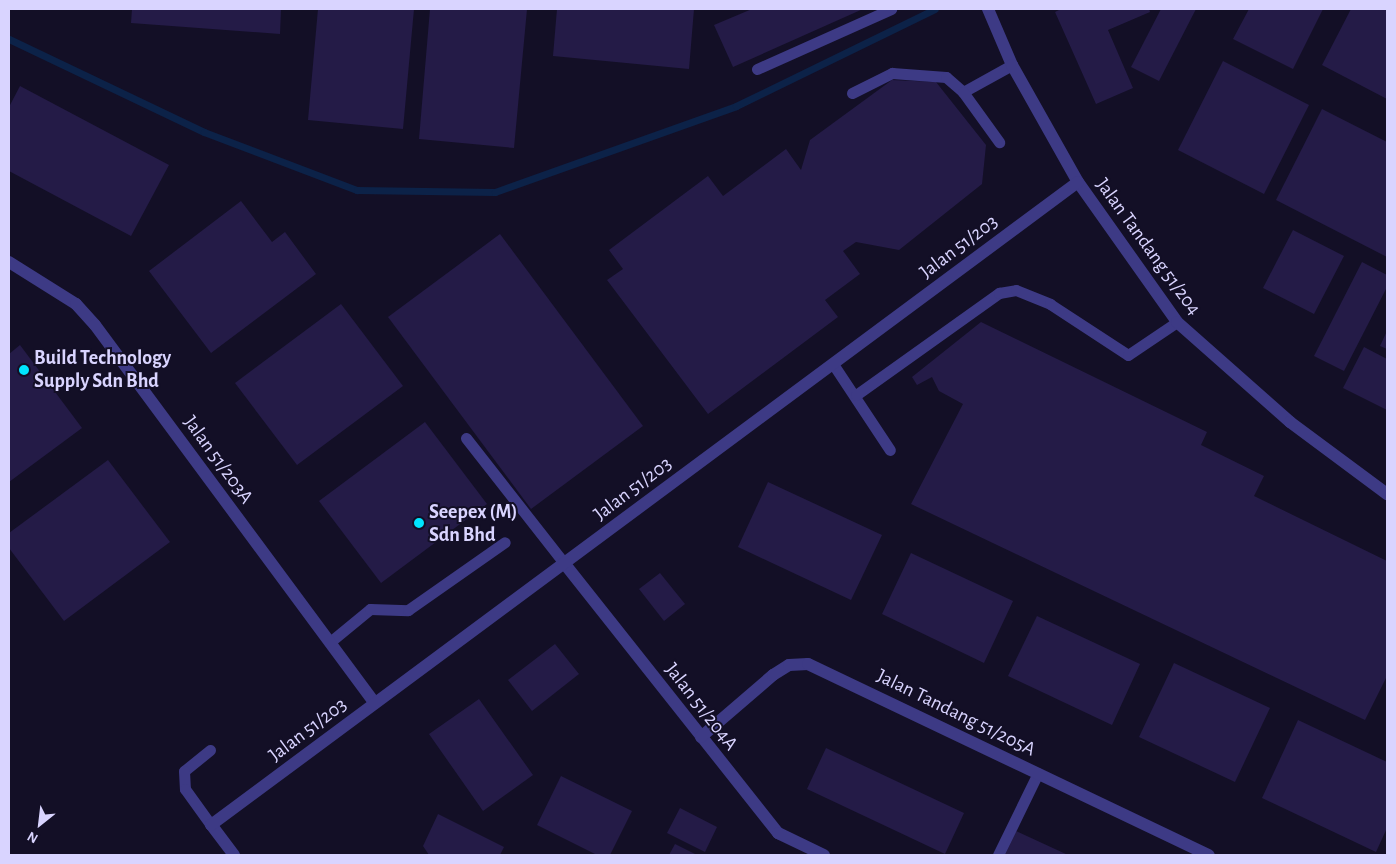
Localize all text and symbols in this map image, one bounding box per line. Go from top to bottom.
street label: Jalan Tandang 51/204 [1090,174,1206,320]
street label: Jalan 51/203 [915,210,1003,284]
place label: Build Technology Supply Sdn Bhd [34,346,171,393]
marker: Build Technology Supply Sdn Bhd [18,364,30,376]
street label: Jalan 51/203A [178,411,258,509]
street label: Jalan 51/203 [589,452,677,526]
place label: Seepex (M) Sdn Bhd [429,500,517,547]
marker: Seepex (M) Sdn Bhd [413,517,425,529]
street label: Jalan 51/204A [659,658,743,756]
street label: Jalan Tandang 51/205A [873,664,1039,762]
street label: Jalan 51/203 [264,693,352,767]
north arrow [15,799,65,849]
text: N [25,829,40,846]

